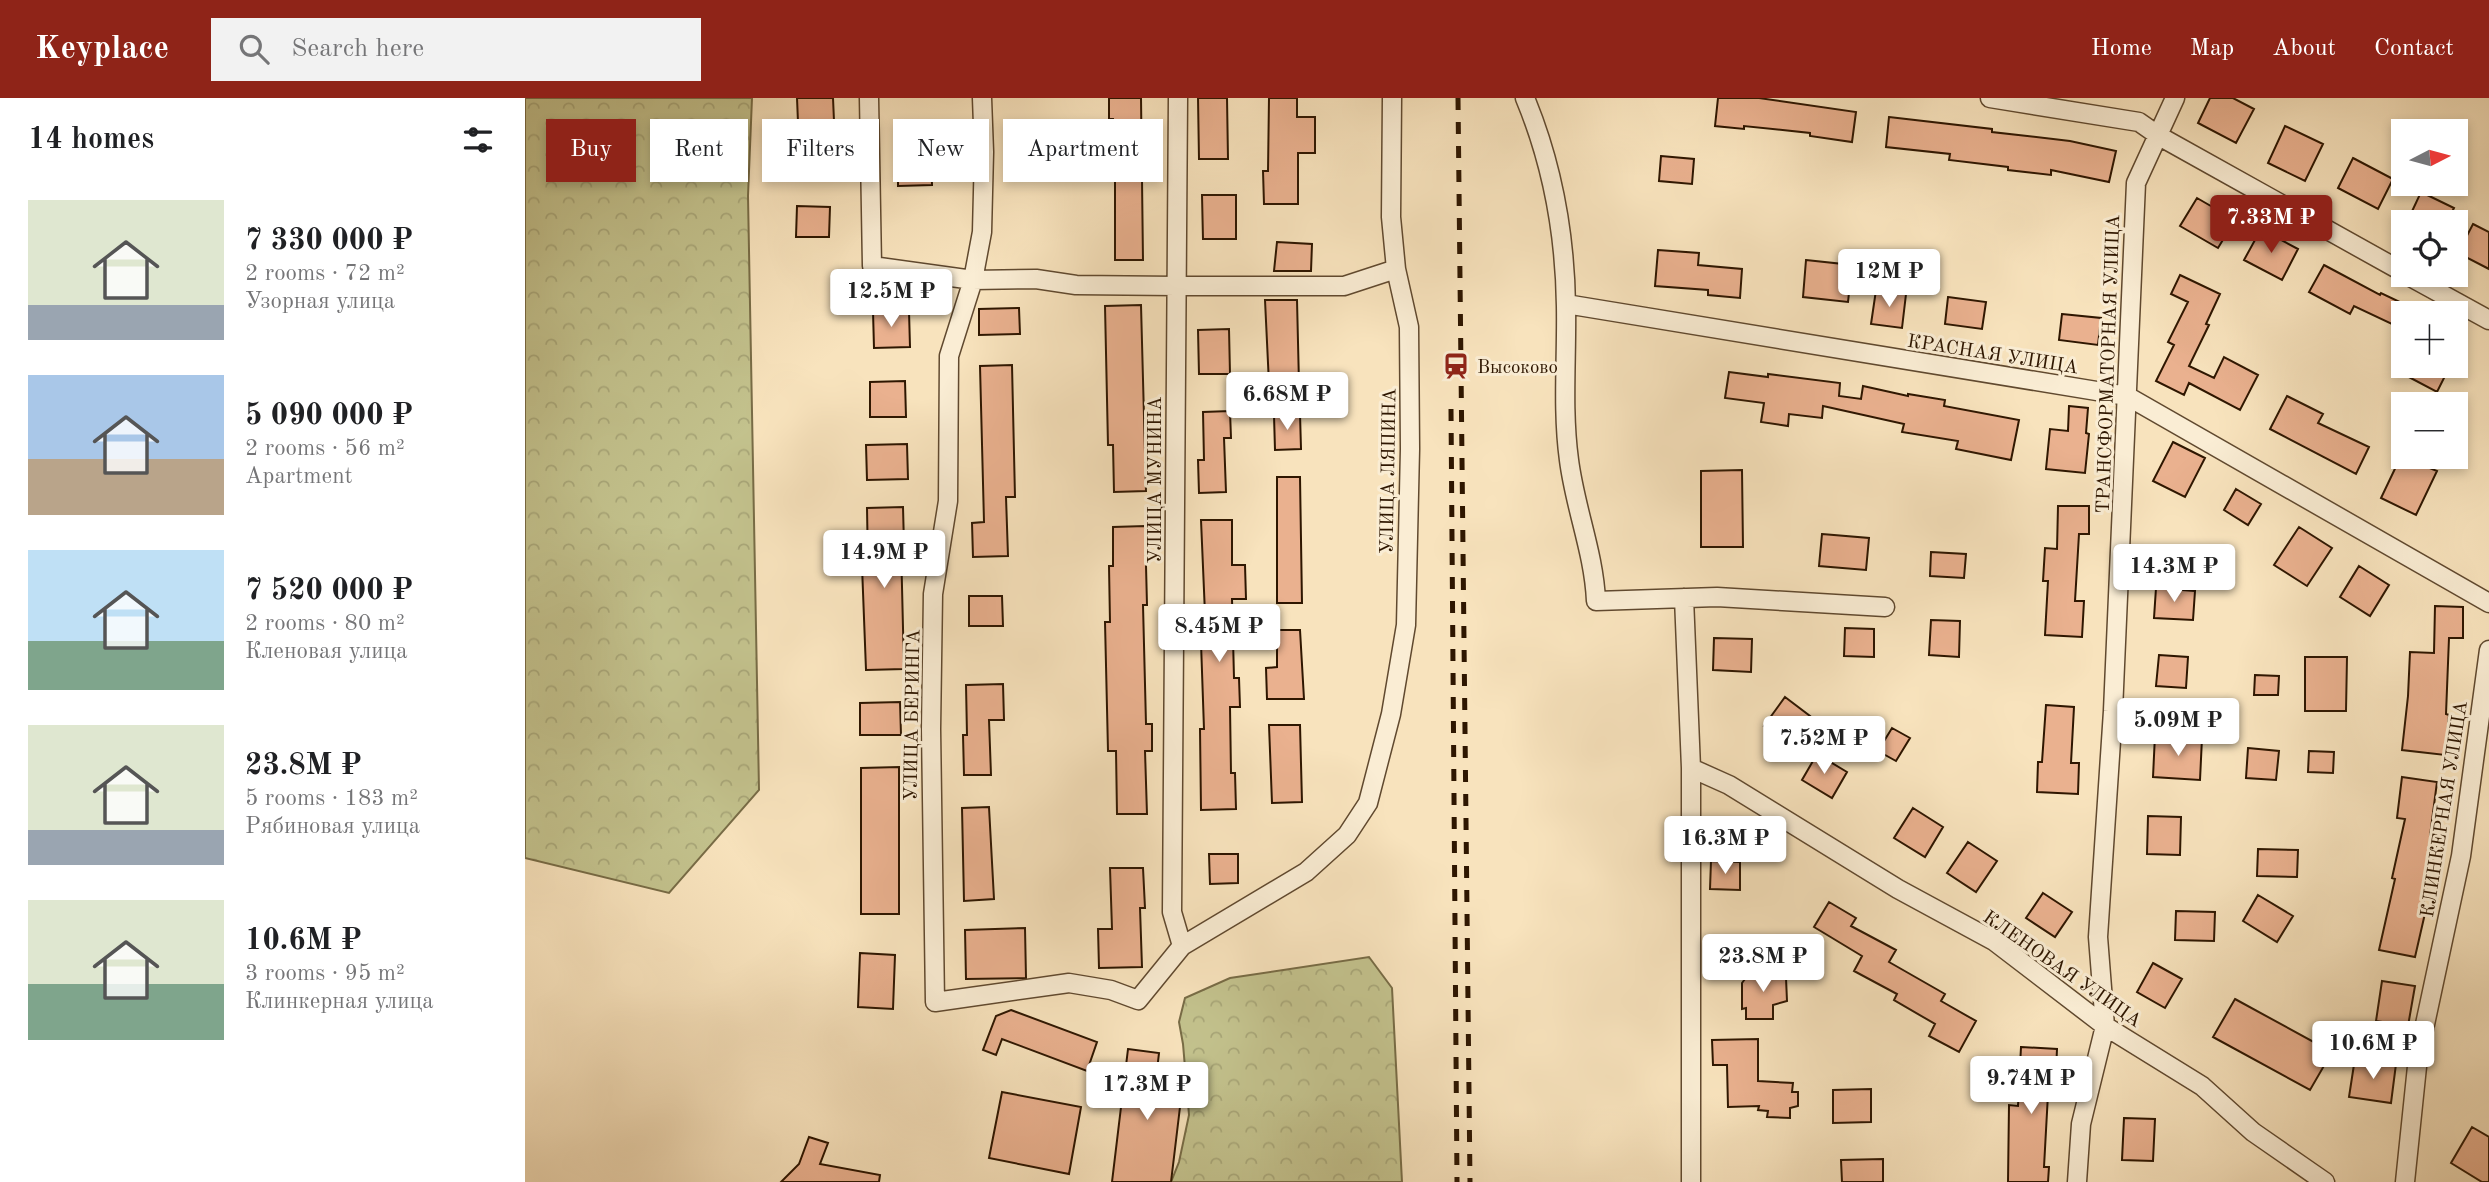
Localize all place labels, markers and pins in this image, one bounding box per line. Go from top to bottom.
pin: 7.33M ₽ [2206,195,2336,255]
pin: 12M ₽ [1840,250,1938,309]
pin: 12.5M ₽ [826,270,956,329]
station icon: Высоково [1441,351,1471,381]
place label: Высоково [1477,359,1558,378]
pin: 6.68M ₽ [1222,372,1352,432]
pin: 14.9M ₽ [819,531,949,590]
pin: 14.3M ₽ [2109,545,2239,604]
pin: 8.45M ₽ [1154,604,1284,664]
pin: 5.09M ₽ [2113,698,2243,758]
pin: 7.52M ₽ [1759,716,1889,776]
pin: 16.3M ₽ [1660,816,1790,876]
pin: 23.8M ₽ [1698,934,1828,994]
pin: 10.6M ₽ [2308,1021,2438,1081]
pin: 9.74M ₽ [1966,1056,2096,1116]
pin: 17.3M ₽ [1082,1062,1212,1122]

